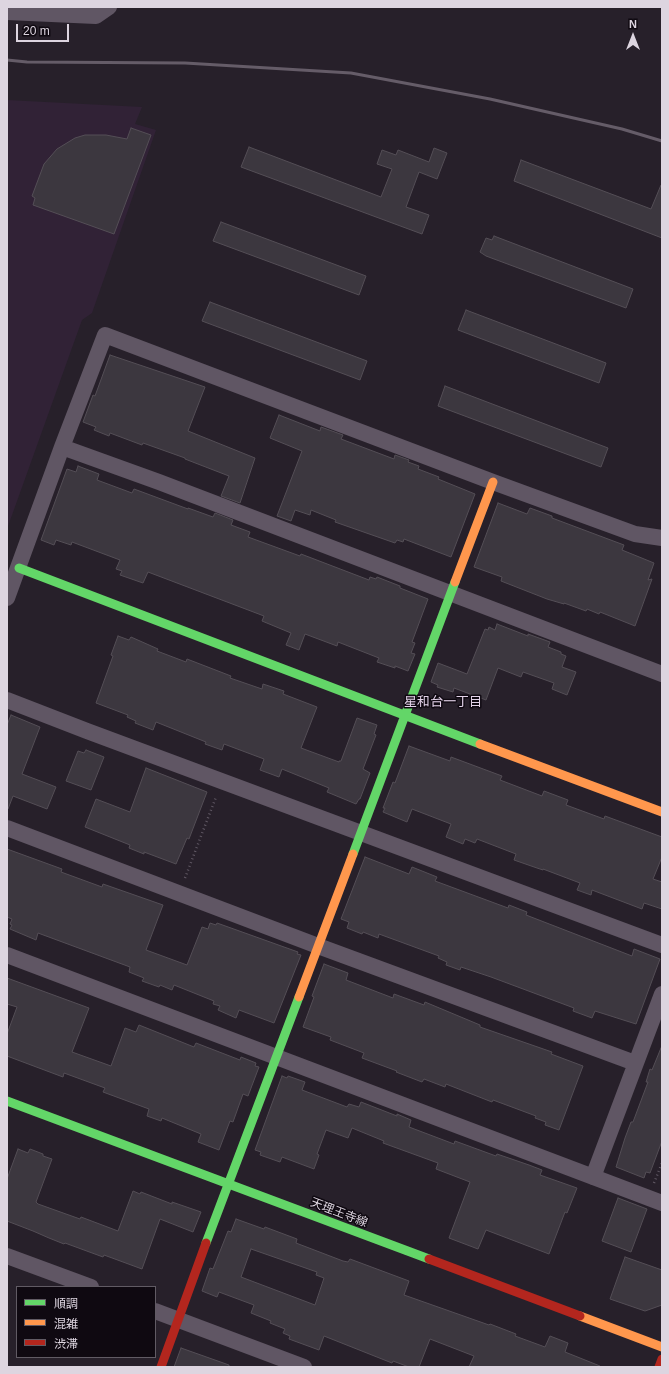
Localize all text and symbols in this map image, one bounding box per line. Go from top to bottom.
scale bar [18,16,71,42]
north arrow [613,16,653,56]
text: N [629,18,637,30]
text: 20 m [23,24,50,38]
district label: 星和台一丁目 [404,694,482,710]
street label: 天理王寺線 [308,1196,370,1230]
legend [16,1286,156,1358]
text: 順調 [54,1297,78,1311]
text: 混雑 [54,1317,78,1331]
text: 渋滞 [54,1337,78,1351]

